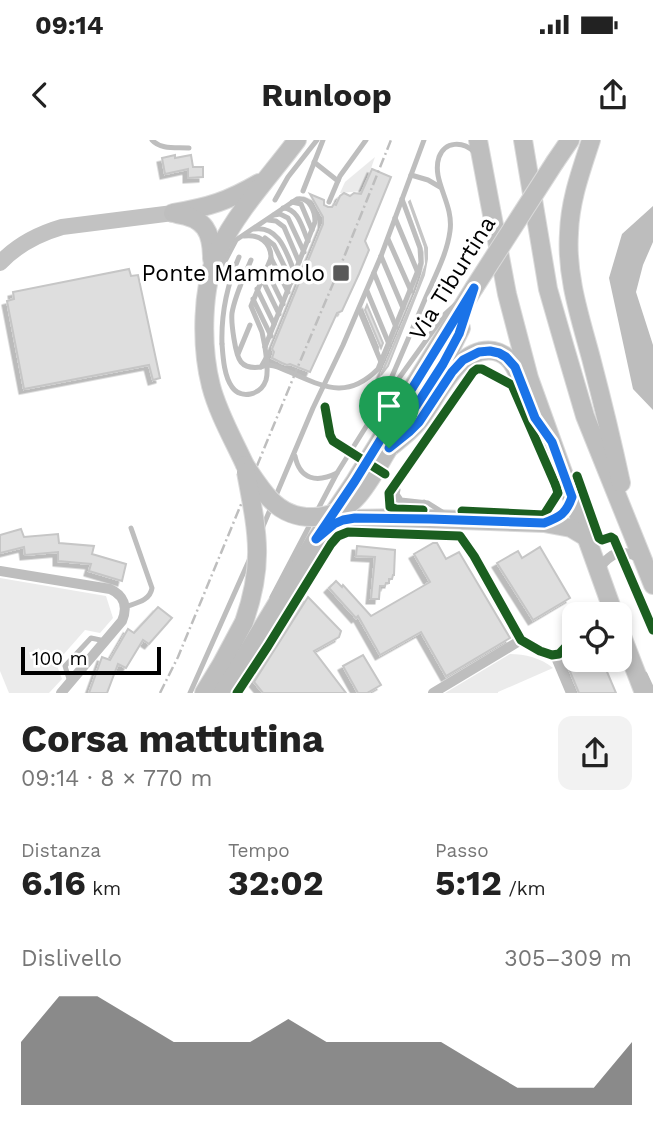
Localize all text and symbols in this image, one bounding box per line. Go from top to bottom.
text: 09:14 [35,10,104,40]
icon: back [21,76,59,114]
text: Runloop [261,76,392,114]
icon: share [594,76,632,114]
street label: Via Tiburtina [404,211,501,345]
place label: Ponte Mammolo [142,260,325,287]
marker: Ponte Mammolo [331,263,351,283]
pin [359,376,419,448]
icon: arrive [370,387,408,425]
map controls [562,602,632,672]
button: locate [562,602,632,672]
scale bar [21,644,161,676]
text: 100 m [32,647,88,670]
button: share [558,716,632,790]
text: Corsa mattutina [21,717,324,761]
text: 09:14 · 8 × 770 m [21,765,212,792]
text: Distanza [21,839,101,862]
text: Tempo [228,839,290,862]
text: Passo [435,839,489,862]
text: 6.16 [21,862,86,904]
text: 32:02 [228,862,324,904]
text: 5:12 [435,862,502,904]
text: km [86,877,121,900]
text: /km [502,877,546,900]
text: Dislivello [21,945,122,972]
text: 305–309 m [504,945,632,972]

